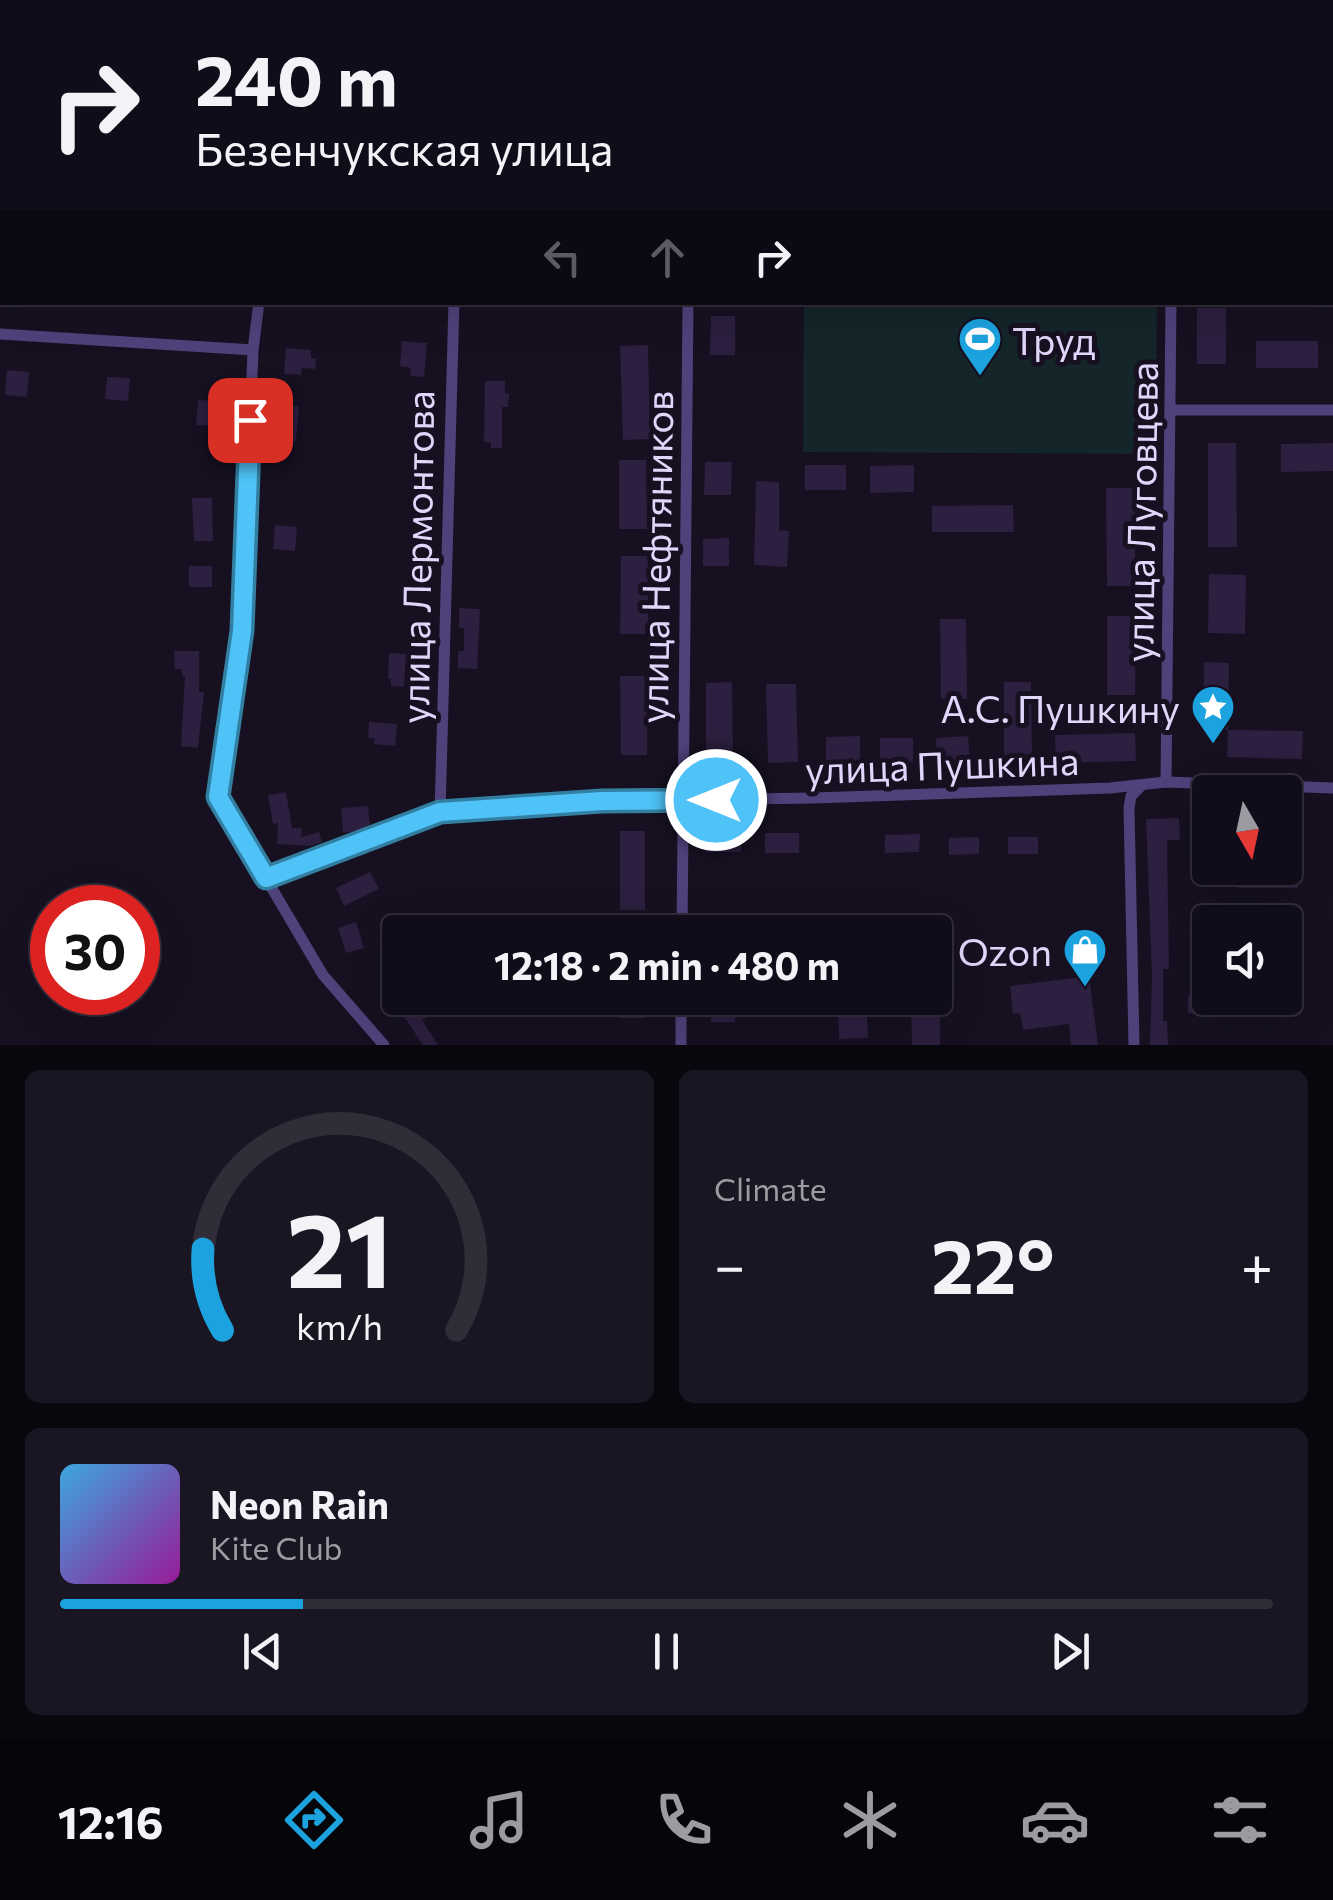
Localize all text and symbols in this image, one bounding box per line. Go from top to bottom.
text: 240 m [195,35,398,120]
icon: right [30,40,160,170]
text: Безенчукская улица [195,120,613,175]
icon: left [535,230,590,285]
icon: ahead [640,230,695,285]
icon: right [745,230,800,285]
sports icon: Труд [957,316,1003,377]
place label: Труд [1012,316,1096,363]
street label: улица Луговцева [1114,361,1166,663]
pin [208,378,293,463]
street label: улица Лермонтова [390,390,442,724]
street label: улица Нефтяников [629,390,681,724]
icon: arrive [223,393,278,448]
place label: А.С. Пушкину [941,684,1180,731]
place icon: А.С. Пушкину [1190,684,1236,745]
street label: улица Пушкина [804,736,1080,792]
position arrow [664,748,768,852]
north arrow [1192,775,1302,885]
map controls [1192,775,1302,1015]
speed limit sign: 30 [30,885,160,1015]
button: sound [1192,905,1302,1015]
place label: Ozon [958,927,1052,974]
shop icon: Ozon [1062,927,1108,988]
text: 12:18 · 2 min · 480 m [494,941,840,988]
text: Climate [714,1168,827,1208]
text: 21 [286,1182,393,1309]
text: 22° [931,1218,1055,1309]
text: − [714,1230,745,1297]
text: + [1241,1230,1273,1297]
text: km/h [296,1304,383,1347]
text: Neon Rain [210,1480,389,1527]
text: Kite Club [210,1527,342,1567]
icon: previous [235,1624,290,1679]
icon: pause [639,1624,694,1679]
icon: next [1043,1624,1098,1679]
icon: directions [279,1785,349,1855]
icon: music [464,1785,534,1855]
icon: phone [649,1785,719,1855]
icon: climate [835,1785,905,1855]
icon: car [1020,1785,1090,1855]
icon: filters [1205,1785,1275,1855]
text: 12:16 [58,1793,164,1848]

